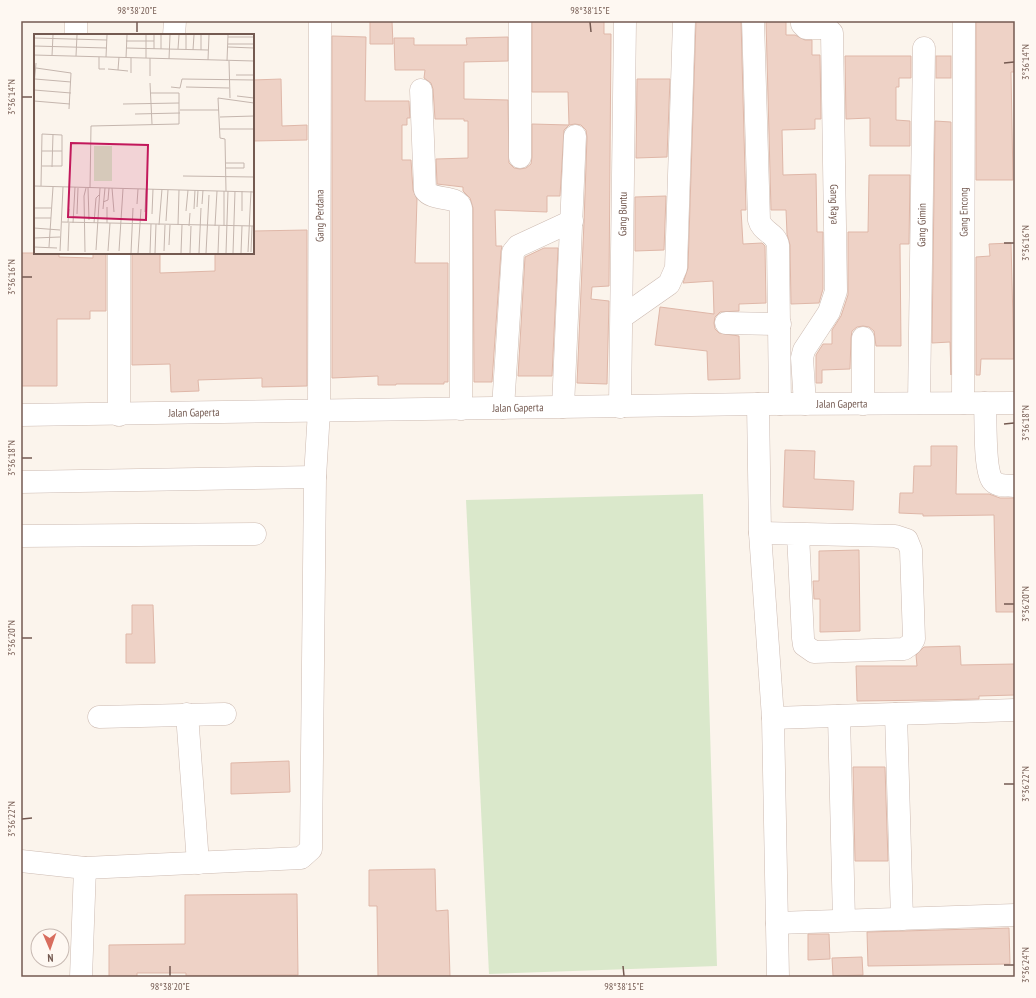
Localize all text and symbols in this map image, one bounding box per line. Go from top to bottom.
text: 98°38'20"E [117,4,157,17]
text: 98°38'15"E [570,4,610,17]
inset map [34,34,254,254]
text: 3°36'14"N [1019,44,1032,80]
text: 3°36'14"N [5,79,18,115]
street label: Gang Raya [827,184,842,224]
street label: Gang Encong [956,187,971,237]
street label: Gang Perdana [312,190,327,242]
street label: Gang Buntu [615,192,630,236]
street label: Gang Gimin [914,203,929,247]
text: 3°36'16"N [1019,225,1032,261]
text: 3°36'16"N [5,259,18,295]
street label: Jalan Gaperta [815,397,868,411]
street label: Jalan Gaperta [491,400,544,415]
street label: Jalan Gaperta [167,405,220,420]
text: 3°36'18"N [1019,405,1032,441]
text: 3°36'18"N [5,440,18,476]
text: 3°36'20"N [1019,586,1032,622]
text: 3°36'20"N [5,620,18,656]
text: 3°36'22"N [1019,766,1032,802]
text: 3°36'22"N [5,801,18,837]
north arrow [30,928,70,968]
text: 3°36'24"N [1019,947,1032,983]
text: N [47,951,54,965]
text: 98°38'20"E [150,980,190,993]
text: 98°38'15"E [604,980,644,993]

